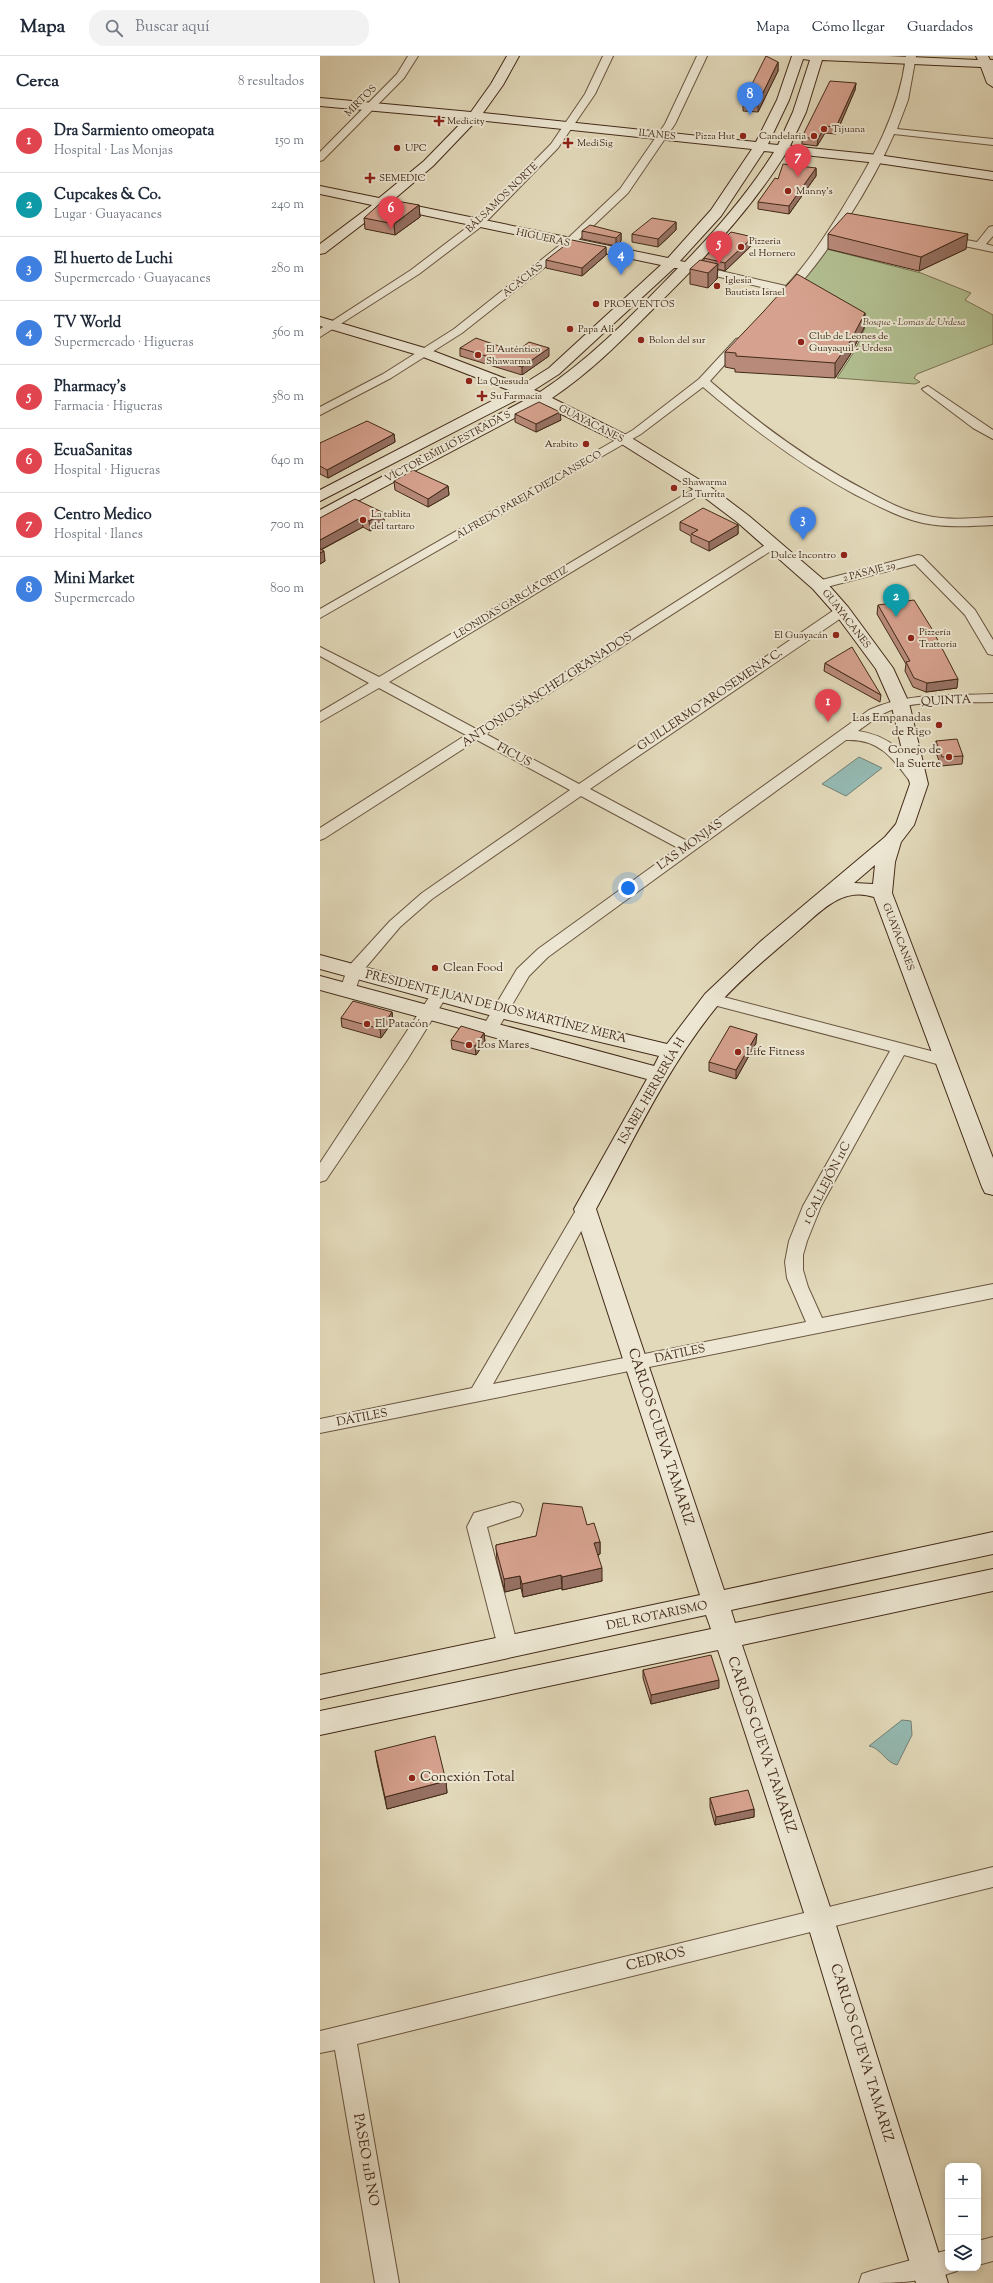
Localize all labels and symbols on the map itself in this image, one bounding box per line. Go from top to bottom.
street label: MIRTOS [341,81,381,121]
pin: 8 [737,82,763,115]
place label: Medicity [447,114,485,129]
marker: Medicity [434,116,444,126]
place label: Tijuana [832,122,865,137]
marker: Tijuana [819,124,829,134]
street label: ILANES [638,126,676,144]
place label: Pizza Hut [695,129,736,144]
place label: Candelaria [759,129,806,144]
marker: Pizza Hut [738,131,748,141]
marker: Candelaria [809,131,819,141]
place label: MediSig [577,136,613,151]
marker: MediSig [562,137,574,149]
place label: UPC [405,141,427,156]
marker: UPC [392,143,402,153]
pin: 7 [785,144,811,177]
street label: BÁLSAMOS NORTE [462,159,542,237]
place label: SEMEDIC [379,171,426,186]
marker: SEMEDIC [364,172,376,184]
place label: Manny's [796,184,833,199]
marker: Manny's [783,186,793,196]
pin: 6 [378,196,404,229]
street label: HIGUERAS [515,225,571,251]
pin: 5 [706,231,732,264]
place label: Pizzeria el Hornero [749,234,796,261]
pin: 4 [608,242,634,275]
marker: Pizzeria el Hornero [736,242,746,252]
street label: ACACIAS [500,259,546,301]
place label: Iglesia Bautista Israel [725,273,785,300]
marker: Iglesia Bautista Israel [712,281,722,291]
place label: PROEVENTOS [604,297,675,312]
marker: PROEVENTOS [591,299,601,309]
park label: Bosque - Lomas de Urdesa [863,315,965,330]
place label: Papa Ali [578,322,614,337]
marker: Papa Ali [565,324,575,334]
place label: Club de Leones de Guayaquil - Urdesa [809,329,892,356]
place label: Bolon del sur [649,333,706,348]
marker: Bolon del sur [636,335,646,345]
marker: Club de Leones de Guayaquil - Urdesa [796,337,806,347]
place label: El Auténtico Shawarma [486,342,541,369]
marker: El Auténtico Shawarma [473,350,483,360]
place label: La Quesuda [477,374,529,389]
marker: La Quesuda [464,376,474,386]
place label: Su Farmacia [490,389,543,404]
marker: Su Farmacia [477,391,487,401]
street label: GUAYACANES [556,401,626,447]
street label: VÍCTOR EMILIO ESTRADA S [382,407,514,487]
place label: Arabito [545,437,579,452]
marker: Arabito [581,439,591,449]
street label: ALFREDO PAREJA DIEZCANSECO [453,447,605,543]
place label: Shawarma La Turrita [682,475,727,502]
marker: Shawarma La Turrita [669,483,679,493]
place label: La tablita del tartaro [371,507,415,534]
pin: 3 [790,507,816,540]
marker: La tablita del tartaro [358,515,368,525]
place label: Dulce Incontro [771,548,837,563]
marker: Dulce Incontro [839,550,849,560]
street label: 2 PASAJE 29 [841,558,897,586]
street label: LEONIDAS GARCÍA ORTIZ [451,563,571,643]
pin: 2 [883,584,909,617]
street label: GUAYACANES [818,586,874,652]
place label: Pizzería Trattoria [919,625,957,652]
street label: ANTONIO SÁNCHEZ GRANADOS [458,628,636,752]
place label: El Guayacán [774,628,828,643]
marker: El Guayacán [831,630,841,640]
marker: Pizzería Trattoria [906,633,916,643]
street label: GUILLERMO AROSEMENA C. [634,644,786,756]
pin: 1 [815,689,841,722]
street label: QUINTA [920,691,972,711]
place label: Las Empanadas de Rigo [852,709,931,741]
marker: Las Empanadas de Rigo [934,720,944,730]
street label: FICUS [493,738,535,772]
place label: Conejo de la Suerte [888,741,941,773]
marker: Conejo de la Suerte [944,752,954,762]
street label: LAS MONJAS [653,815,727,875]
your location [618,878,638,898]
street label: GUAYACANES [878,901,918,973]
place label: Clean Food [443,959,503,977]
marker: Clean Food [430,963,440,973]
street label: PRESIDENTE JUAN DE DIOS MARTÍNEZ MERA [363,966,629,1048]
place label: El Patacón [375,1015,429,1033]
marker: El Patacón [362,1019,372,1029]
street label: ISABEL HERRERÍA H [614,1034,690,1148]
place label: Los Mares [477,1036,530,1054]
marker: Los Mares [464,1040,474,1050]
place label: Life Fitness [746,1043,805,1061]
marker: Life Fitness [733,1047,743,1057]
street label: 1 CALLEJÓN 11C [798,1138,856,1228]
street label: DÁTILES [653,1340,707,1368]
street label: CARLOS CUEVA TAMARIZ [622,1346,698,1528]
street label: DÁTILES [335,1404,389,1432]
street label: DEL ROTARISMO [605,1597,709,1635]
street label: CARLOS CUEVA TAMARIZ [721,1654,801,1836]
place label: Conexión Total [420,1768,515,1788]
marker: Conexión Total [407,1773,417,1783]
street label: CEDROS [624,1943,688,1977]
street label: CARLOS CUEVA TAMARIZ [824,1961,898,2145]
street label: PASEO 11B NO [347,2112,383,2208]

